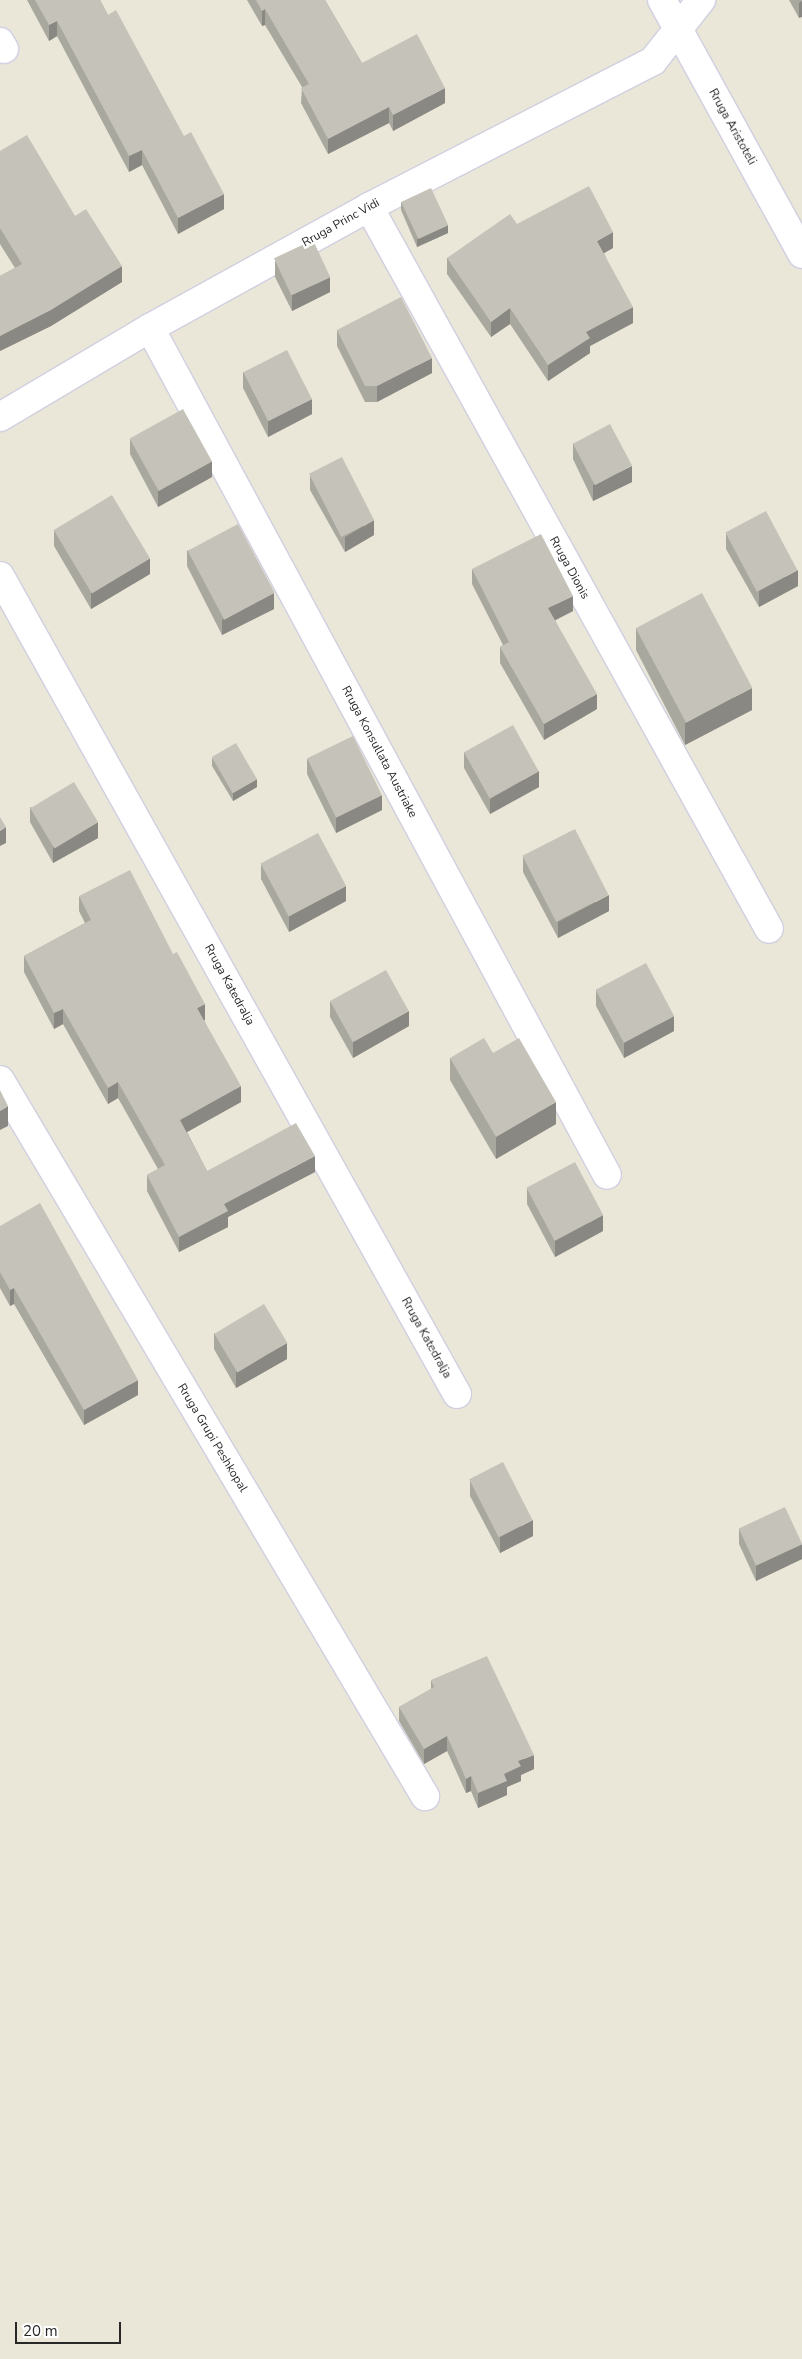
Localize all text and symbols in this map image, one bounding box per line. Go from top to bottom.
street label: Rruga Aristoteli [705,86,759,168]
street label: Rruga Princ Vidi [300,196,382,250]
street label: Rruga Dionis [546,534,592,602]
street label: Rruga Konsullata Austriake [338,684,420,820]
street label: Rruga Katedralja [201,942,257,1028]
street label: Rruga Katedralja [398,1295,454,1381]
street label: Rruga Grupi Peshkopal [174,1381,250,1495]
scale bar [18,2312,124,2344]
text: 20 m [23,2321,58,2341]

